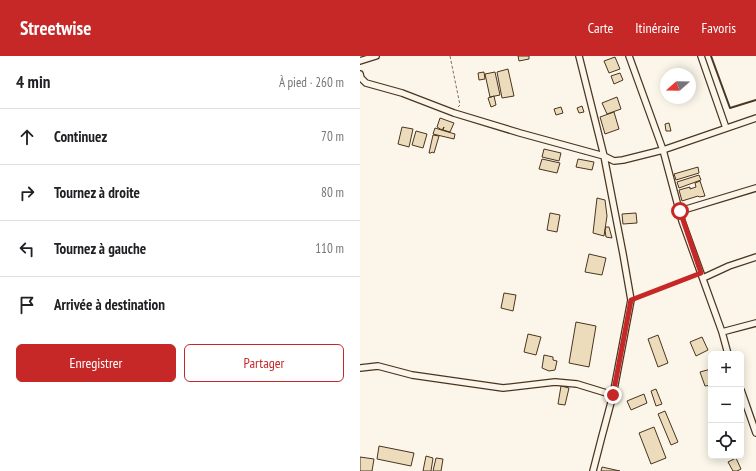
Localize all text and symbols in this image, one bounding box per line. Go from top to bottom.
text: Streetwise [20,16,91,40]
text: Carte [588,19,613,37]
text: Itinéraire [635,19,680,37]
text: Favoris [702,19,736,37]
north arrow [660,68,696,104]
text: 4 min [16,71,50,93]
text: À pied · 260 m [279,74,344,91]
icon: ahead [16,126,38,148]
text: Continuez [54,127,107,146]
text: 70 m [321,128,344,145]
icon: right [16,182,38,204]
text: Tournez à droite [54,183,140,202]
text: 80 m [321,184,344,201]
route start [671,202,689,220]
icon: left [16,238,38,260]
text: Tournez à gauche [54,239,146,258]
text: 110 m [315,240,344,257]
icon: arrive [16,294,38,316]
text: Arrivée à destination [54,295,165,314]
button: Enregistrer [16,344,176,382]
button: Partager [184,344,344,382]
map controls [708,351,744,459]
button: + [708,351,744,387]
route end [604,386,622,404]
button: − [708,387,744,423]
button: locate [708,423,744,459]

